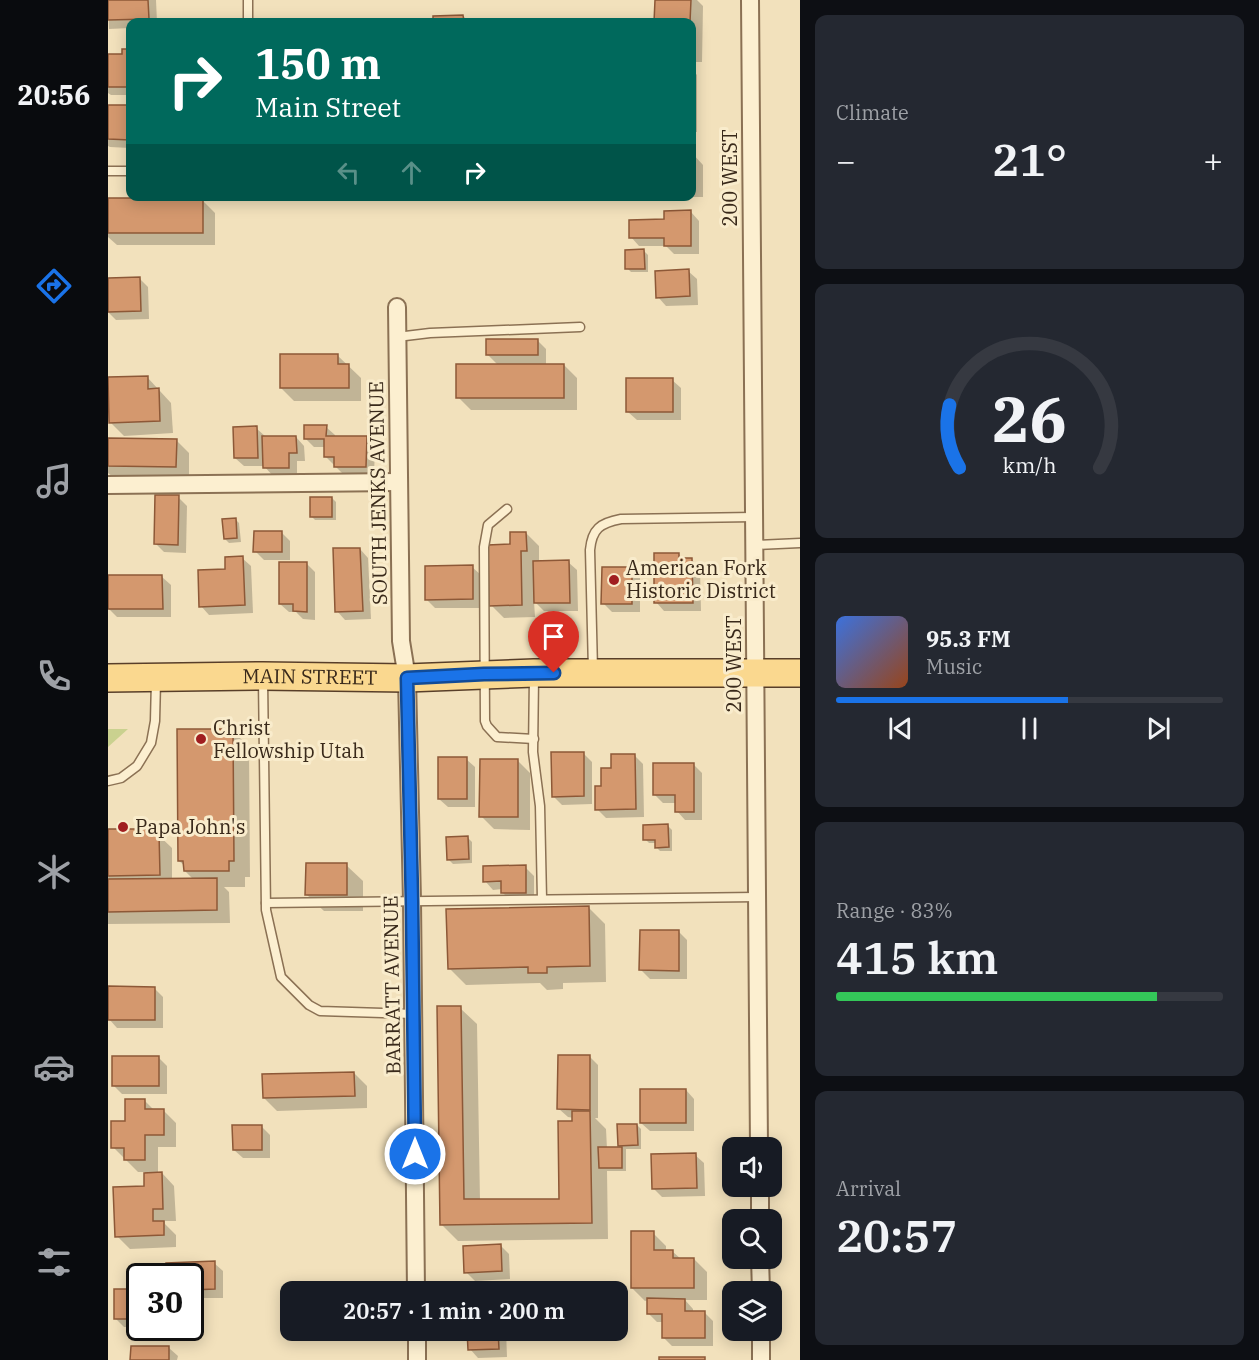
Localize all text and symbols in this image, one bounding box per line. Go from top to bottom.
text: 150 m [255,36,381,91]
icon: right [156,42,234,120]
text: 20:56 [18,77,90,112]
text: Main Street [255,89,401,124]
text: Climate [836,99,909,126]
street label: 200 WEST [716,129,743,227]
text: 21° [992,130,1067,188]
text: − [836,139,856,182]
text: + [1203,139,1223,182]
icon: left [332,156,365,189]
icon: ahead [395,156,428,189]
icon: right [458,156,491,189]
icon: directions [33,265,75,307]
text: 26 [992,378,1067,459]
street label: SOUTH JENKS AVENUE [362,381,393,605]
text: km/h [1002,451,1057,479]
icon: music [33,460,75,502]
place label: American Fork Historic District [626,554,776,604]
marker: American Fork Historic District [607,573,621,587]
pin [528,611,579,673]
street label: 200 WEST [720,615,747,713]
icon: arrive [537,620,570,653]
text: 95.3 FM [926,624,1011,653]
text: Music [926,653,982,680]
icon: phone [33,655,75,697]
street label: MAIN STREET [242,662,378,691]
icon: previous [884,712,917,745]
icon: pause [1013,712,1046,745]
icon: next [1142,712,1175,745]
place label: Christ Fellowship Utah [213,714,365,764]
marker: Christ Fellowship Utah [194,732,208,746]
place label: Papa John's [135,813,245,840]
marker: Papa John's [116,820,130,834]
icon: climate [33,851,75,893]
street label: BARRATT AVENUE [376,895,407,1075]
text: Range · 83% [836,897,953,924]
text: 415 km [836,928,998,986]
icon: car [33,1046,75,1088]
position arrow [383,1122,447,1186]
map controls [722,1137,782,1341]
button: sound [722,1137,782,1197]
text: Arrival [836,1175,901,1202]
text: 20:57 [836,1206,957,1264]
button: search [722,1209,782,1269]
icon: filters [33,1241,75,1283]
speed limit sign: 30 [126,1263,204,1341]
button: layers [722,1281,782,1341]
text: 20:57 · 1 min · 200 m [343,1296,565,1325]

